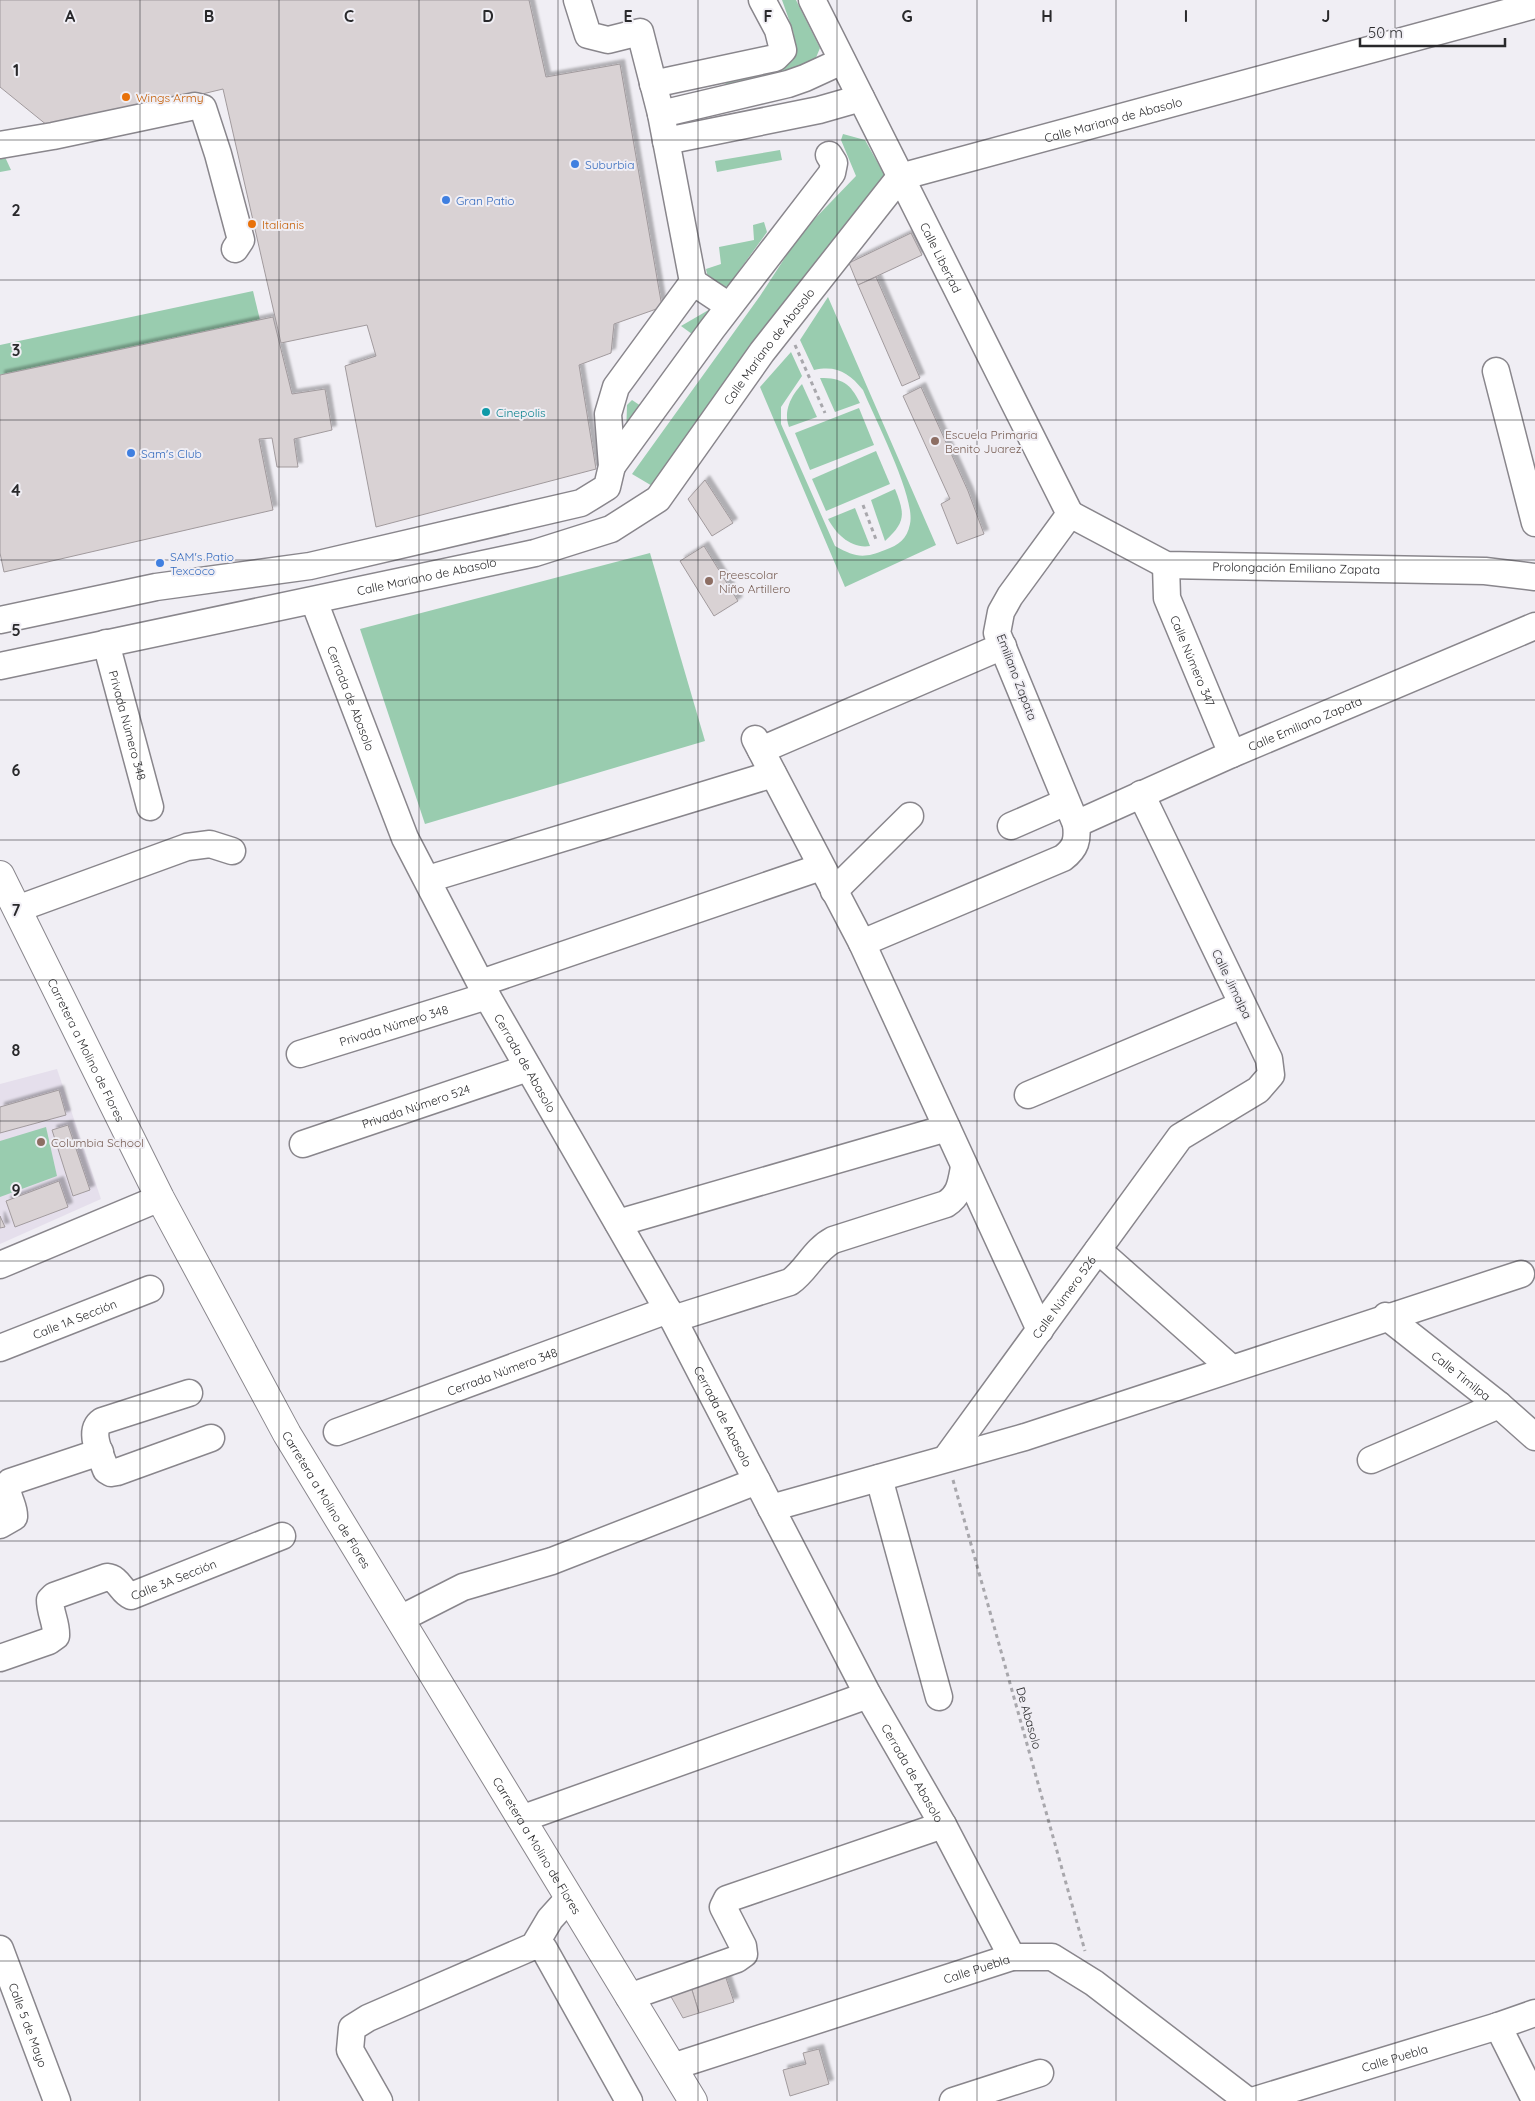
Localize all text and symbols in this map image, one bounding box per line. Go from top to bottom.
text: A [65,6,76,26]
text: B [204,6,214,26]
text: C [344,6,354,26]
text: D [482,6,494,26]
text: E [623,6,633,26]
text: F [764,6,773,26]
text: G [901,6,913,26]
text: H [1041,6,1053,26]
text: I [1184,6,1188,26]
text: J [1322,6,1330,26]
scale bar [1360,15,1505,47]
text: 50 m [1368,23,1403,42]
text: 1 [13,60,19,80]
place label: Wings Army [136,90,203,105]
marker: Wings Army [120,91,132,103]
street label: Calle Mariano de Abasolo [1043,93,1184,145]
place label: Suburbia [585,157,634,172]
marker: Suburbia [569,158,581,170]
place label: Gran Patio [456,193,515,208]
marker: Gran Patio [440,194,452,206]
text: 2 [11,200,21,220]
place label: Italianis [262,217,304,232]
marker: Italianis [246,218,258,230]
street label: Calle Libertad [917,220,965,295]
street label: Calle Mariano de Abasolo [720,285,817,407]
text: 3 [12,340,20,360]
place label: Cinepolis [496,405,546,420]
marker: Cinepolis [480,406,492,418]
place label: Escuela Primaria Benito Juarez [945,427,1038,456]
marker: Escuela Primaria Benito Juarez [929,435,941,447]
place label: Sam's Club [141,446,202,461]
marker: Sam's Club [125,447,137,459]
text: 4 [11,480,21,500]
place label: SAM's Patio Texcoco [170,549,234,578]
street label: Calle Mariano de Abasolo [355,554,498,598]
marker: SAM's Patio Texcoco [154,557,166,569]
street label: Prolongación Emiliano Zapata [1212,558,1380,577]
place label: Preescolar Niño Artillero [719,567,791,596]
marker: Preescolar Niño Artillero [703,575,715,587]
street label: Calle Número 347 [1168,613,1219,709]
text: 5 [11,620,21,640]
street label: Emiliano Zapata [994,632,1040,722]
street label: Cerrada de Abasolo [324,643,378,753]
street label: Privada Número 348 [106,669,150,782]
street label: Calle Emiliano Zapata [1246,693,1364,754]
text: 6 [12,760,21,780]
text: 7 [12,900,21,920]
street label: Calle Jimalpa [1209,947,1255,1021]
street label: Carretera a Molino de Flores [45,976,129,1124]
street label: Privada Número 348 [337,1001,450,1049]
street label: Cerrada de Abasolo [491,1011,560,1115]
text: 8 [12,1040,21,1060]
street label: Privada Número 524 [360,1081,472,1131]
place label: Columbia School [51,1135,144,1150]
marker: Columbia School [35,1136,47,1148]
text: 9 [11,1180,21,1200]
street label: Calle Número 526 [1029,1252,1099,1341]
street label: Calle 1A Sección [30,1295,119,1342]
street label: Cerrada Número 348 [445,1344,559,1398]
street label: Calle Timilpa [1429,1347,1494,1403]
street label: Cerrada de Abasolo [691,1363,756,1469]
street label: Carretera a Molino de Flores [279,1428,374,1571]
street label: Calle 3A Sección [128,1555,218,1603]
street label: De Abasolo [1013,1685,1045,1751]
street label: Cerrada de Abasolo [879,1721,947,1825]
street label: Carretera a Molino de Flores [490,1774,585,1917]
street label: Calle Puebla [942,1951,1011,1986]
street label: Calle 5 de Mayo [6,1981,51,2069]
street label: Calle Puebla [1360,2040,1430,2075]

